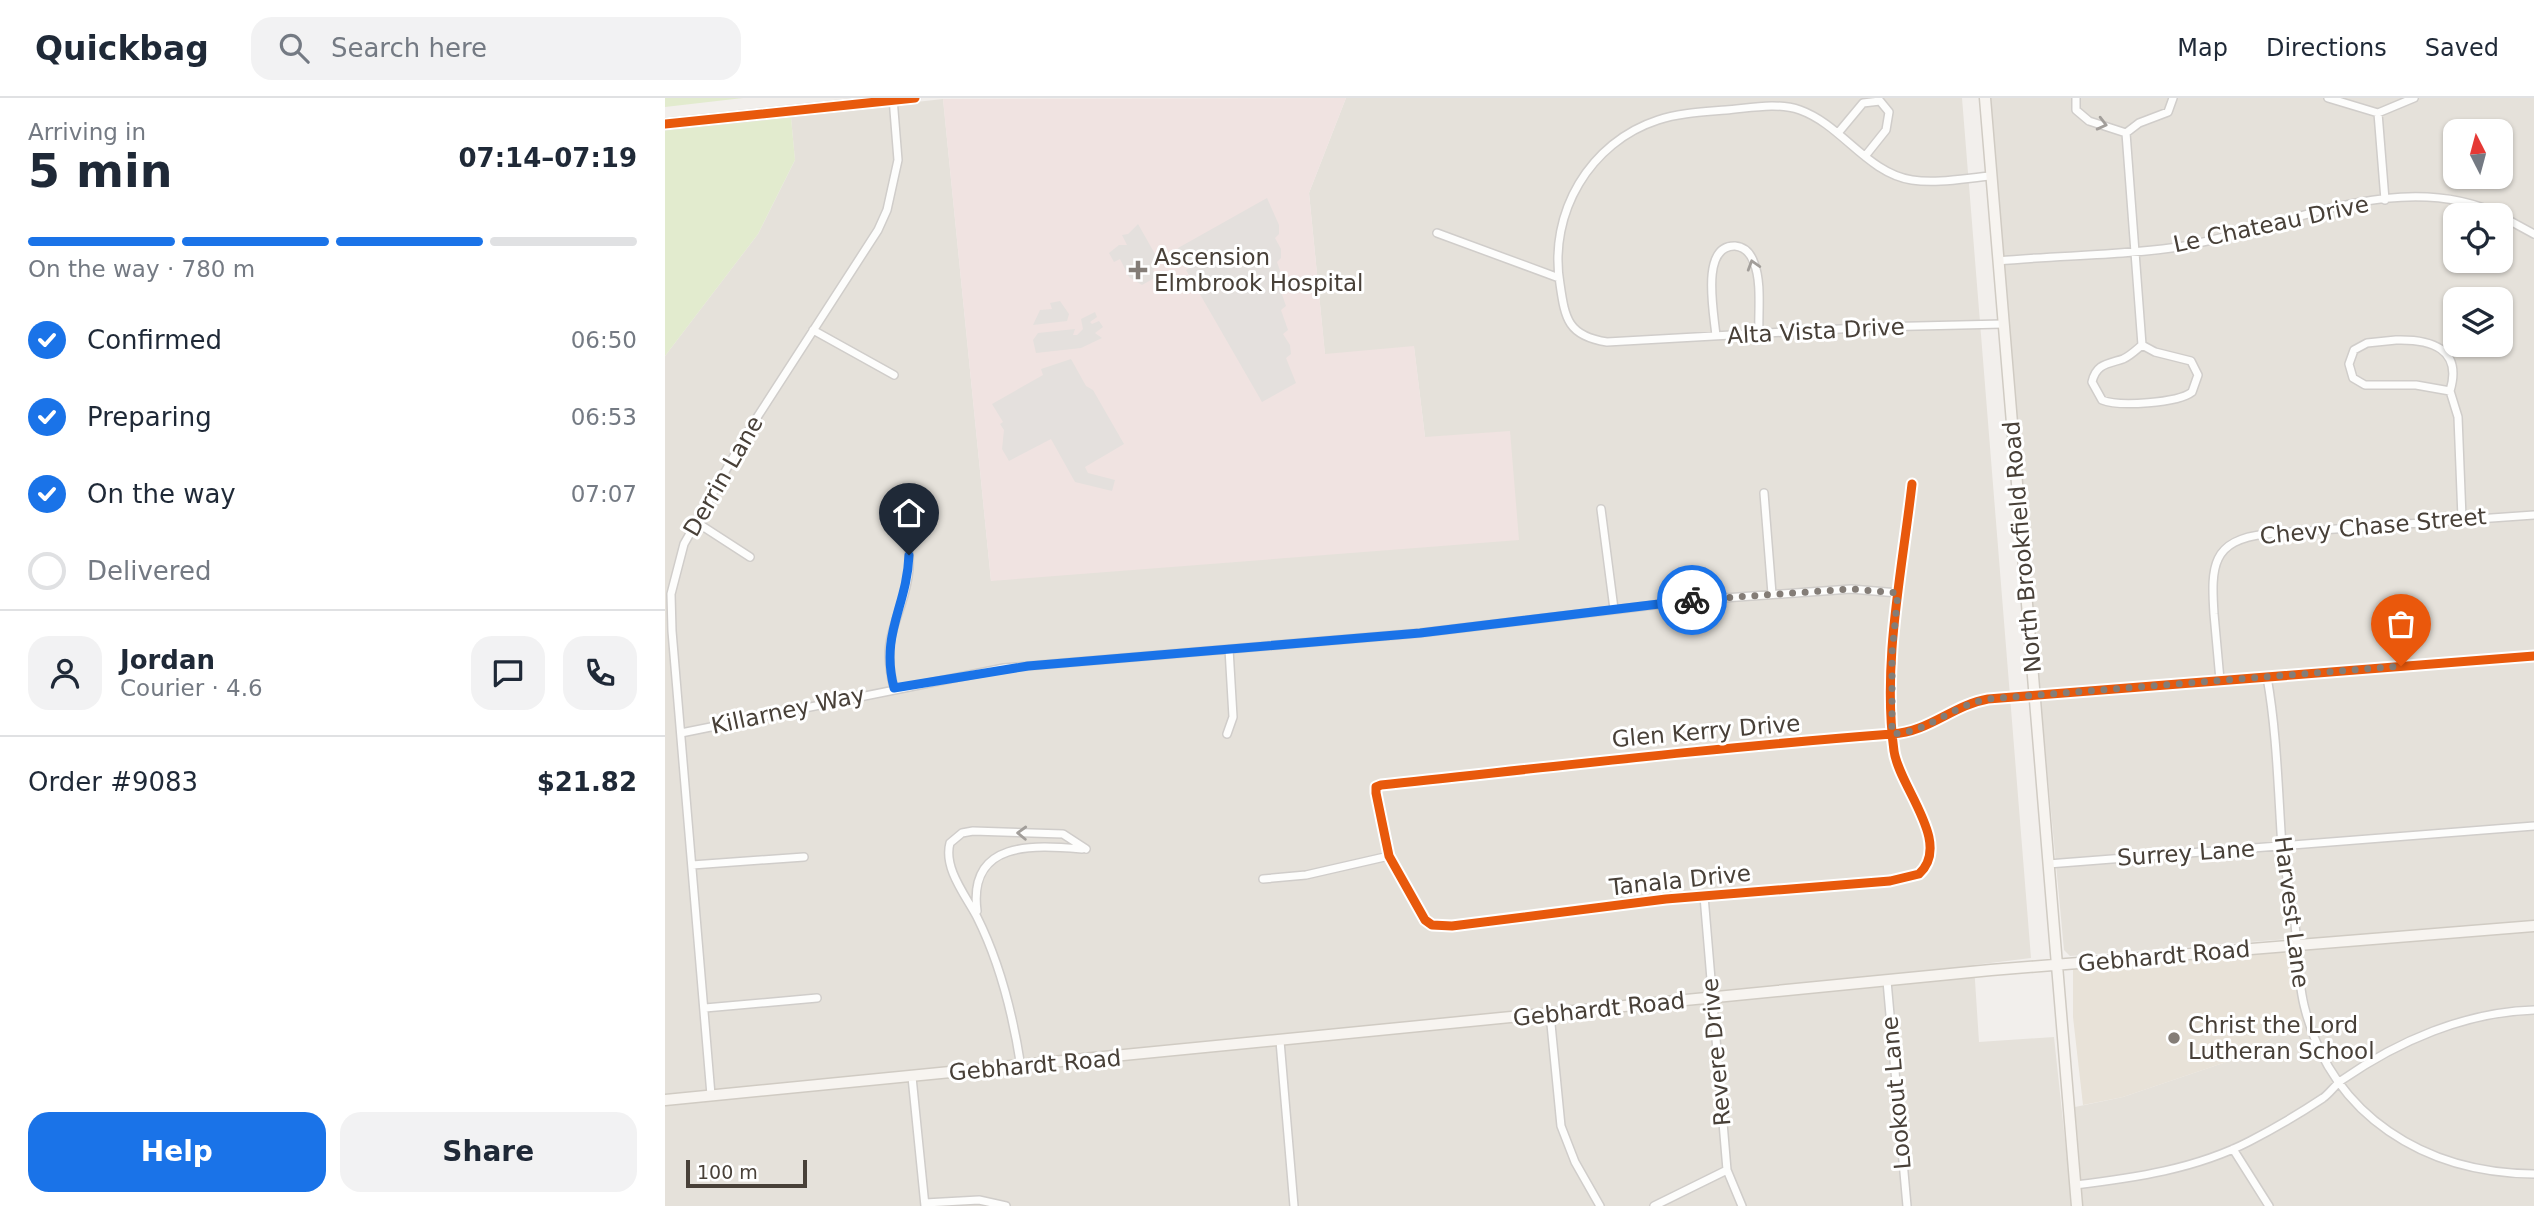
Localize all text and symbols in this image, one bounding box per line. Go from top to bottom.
search box [251,17,741,80]
text: Quickbag [35,29,209,68]
icon: search [275,29,313,67]
text: Search here [331,33,487,63]
text: Map [2177,34,2228,62]
text: Directions [2266,34,2387,62]
text: Saved [2425,34,2499,62]
one-way arrow [2096,116,2108,130]
text: Arriving in [28,119,146,145]
north arrow [2443,119,2513,189]
map controls [2443,119,2513,357]
text: 07:14–07:19 [458,143,637,173]
text: 5 min [28,144,172,198]
street label: Le Chateau Drive [2171,191,2371,257]
button: locate [2443,203,2513,273]
place label: Ascension Elmbrook Hospital [1154,244,1364,296]
text: On the way · 780 m [28,256,255,282]
marker: Ascension Elmbrook Hospital [1128,260,1148,280]
one-way arrow [1747,260,1762,272]
button: layers [2443,287,2513,357]
street label: Alta Vista Drive [1726,313,1906,349]
icon: check [28,321,66,359]
text: Confirmed [87,325,222,355]
text: 06:50 [571,327,637,353]
icon: check [28,398,66,436]
text: Preparing [87,402,212,432]
text: 06:53 [571,404,637,430]
street label: Derrin Lane [678,411,768,541]
street label: North Brookfield Road [1998,420,2046,674]
icon: check [28,475,66,513]
text: On the way [87,479,236,509]
text: 07:07 [571,481,637,507]
pin [879,483,939,555]
icon: home [890,494,928,532]
street label: Chevy Chase Street [2259,503,2487,549]
text: Delivered [87,556,211,586]
courier [1657,565,1727,635]
icon: bike [1673,581,1711,619]
pin [2371,594,2431,666]
icon: bag [2382,605,2420,643]
button: person [28,636,102,710]
button: chat [471,636,545,710]
button: phone [563,636,637,710]
text: Jordan [120,645,215,675]
text: Courier · 4.6 [120,675,263,701]
street label: Killarney Way [709,681,867,739]
street label: Glen Kerry Drive [1611,710,1801,752]
text: Order #9083 [28,767,198,797]
text: $21.82 [537,767,637,797]
one-way arrow [1017,825,1028,840]
street label: Surrey Lane [2116,835,2256,871]
street label: Harvest Lane [2270,835,2314,989]
street label: Tanala Drive [1607,860,1752,900]
street label: Gebhardt Road [2077,936,2251,976]
street label: Revere Drive [1697,977,1735,1127]
street label: Gebhardt Road [1512,987,1686,1031]
place label: Christ the Lord Lutheran School [2188,1012,2375,1064]
street label: Lookout Lane [1876,1015,1916,1171]
marker: Christ the Lord Lutheran School [2166,1030,2182,1046]
street label: Gebhardt Road [948,1045,1122,1085]
button: Help [28,1112,326,1192]
button: Share [340,1112,637,1192]
scale bar [686,1157,807,1189]
text: 100 m [697,1161,758,1183]

